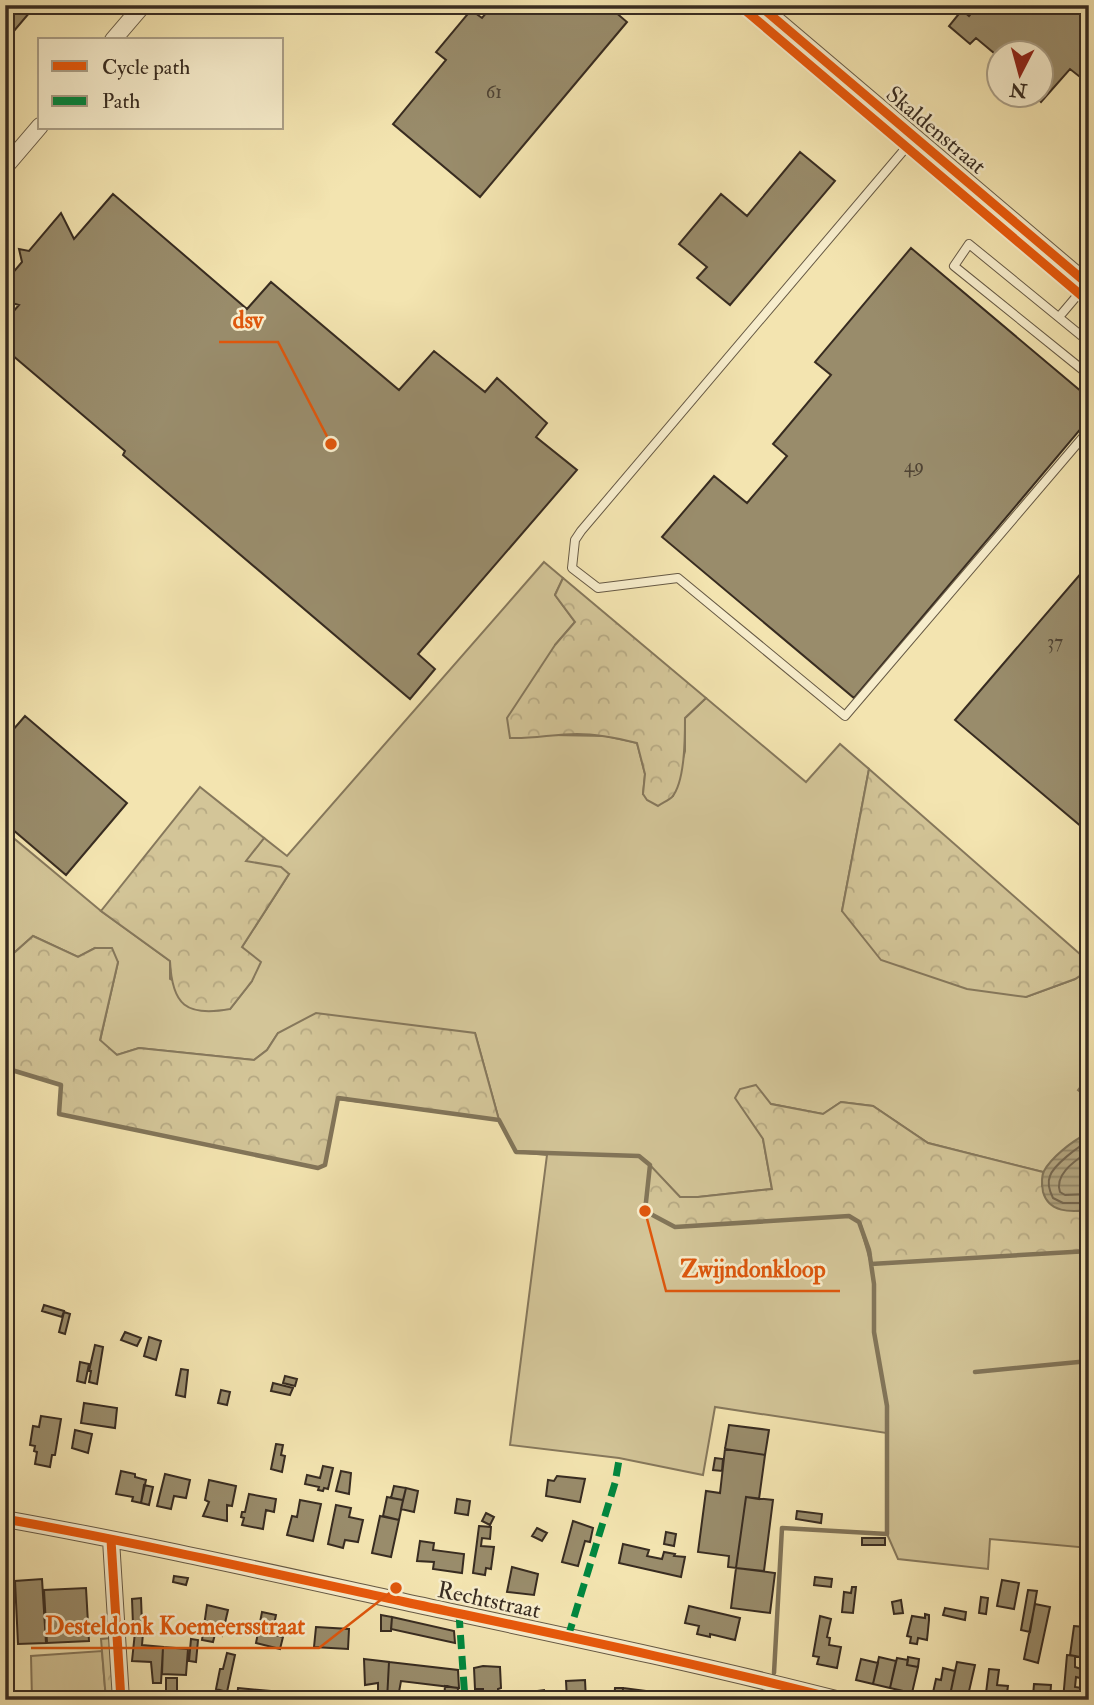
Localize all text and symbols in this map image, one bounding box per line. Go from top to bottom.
legend [38,38,284,130]
north arrow [986,38,1056,108]
text: Cycle path [102,54,190,81]
text: N [1008,77,1029,103]
house number: 61 [486,80,502,104]
street label: Skaldenstraat [880,80,992,180]
text: Path [102,88,140,115]
callout: dsv [219,297,278,342]
text: dsv [233,305,265,336]
house number: 49 [904,454,924,478]
house number: 37 [1047,630,1063,654]
callout: Zwijndonkloop [666,1246,840,1291]
text: Zwijndonkloop [680,1254,826,1285]
street label: Rechtstraat [435,1575,543,1625]
callout: Desteldonk Koemeersstraat [31,1603,319,1648]
text: Desteldonk Koemeersstraat [45,1611,305,1642]

